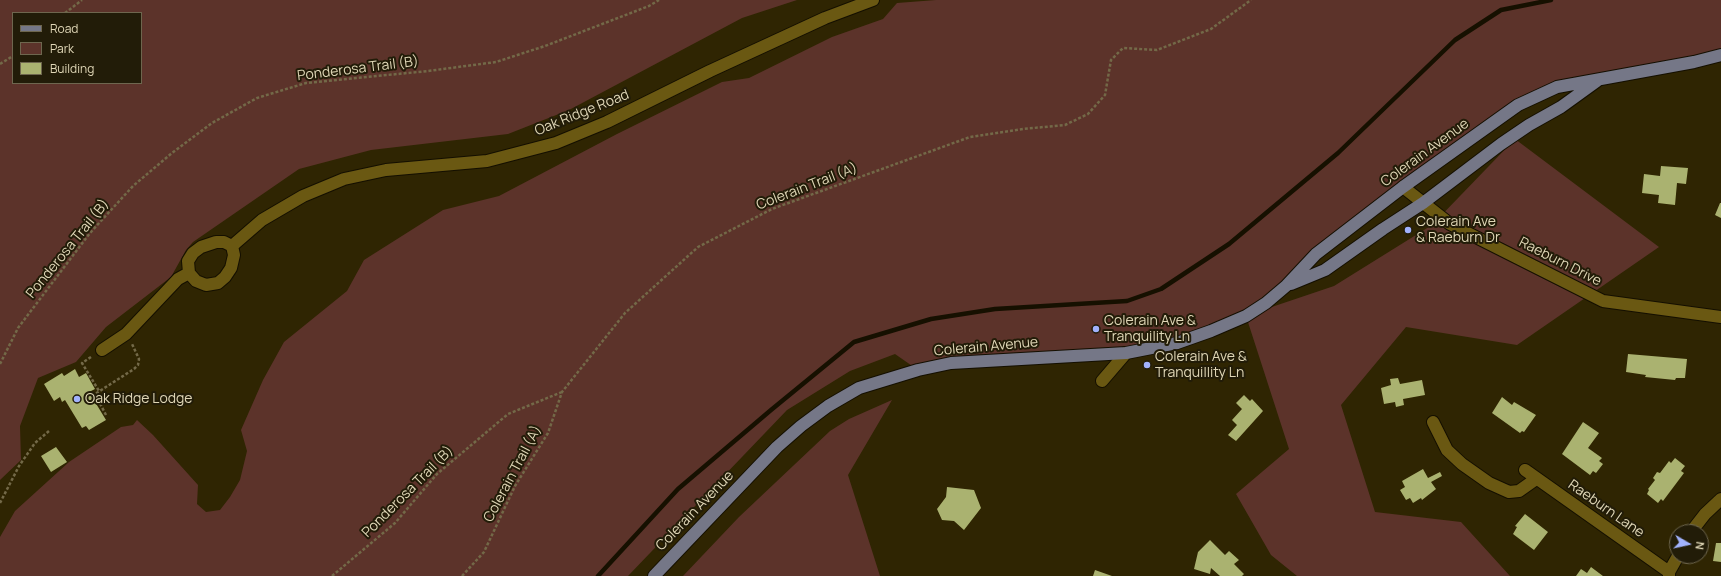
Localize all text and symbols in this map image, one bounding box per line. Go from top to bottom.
legend [12,12,142,84]
text: Road [50,20,78,37]
text: Park [50,40,74,57]
street label: Ponderosa Trail (B) [296,53,420,85]
text: Building [50,60,94,77]
street label: Oak Ridge Road [532,86,632,140]
street label: Colerain Avenue [1378,115,1472,191]
street label: Colerain Trail (A) [754,160,860,214]
street label: Ponderosa Trail (B) [23,196,113,302]
place label: Colerain Ave & Raeburn Dr [1416,214,1500,246]
marker: Colerain Ave & Raeburn Dr [1403,225,1413,235]
street label: Raeburn Drive [1516,234,1604,290]
place label: Colerain Ave & Tranquility Ln [1104,313,1196,346]
marker: Colerain Ave & Tranquility Ln [1091,324,1101,334]
street label: Colerain Avenue [933,334,1039,360]
place label: Colerain Ave & Tranquillity Ln [1155,349,1247,382]
marker: Colerain Ave & Tranquillity Ln [1142,360,1152,370]
place label: Oak Ridge Lodge [85,391,193,407]
marker: Oak Ridge Lodge [72,394,82,404]
street label: Colerain Trail (A) [480,423,546,525]
street label: Ponderosa Trail (B) [359,443,457,541]
street label: Colerain Avenue [653,468,737,554]
street label: Raeburn Lane [1565,477,1647,541]
north arrow [1669,524,1709,564]
text: N [1692,541,1708,551]

